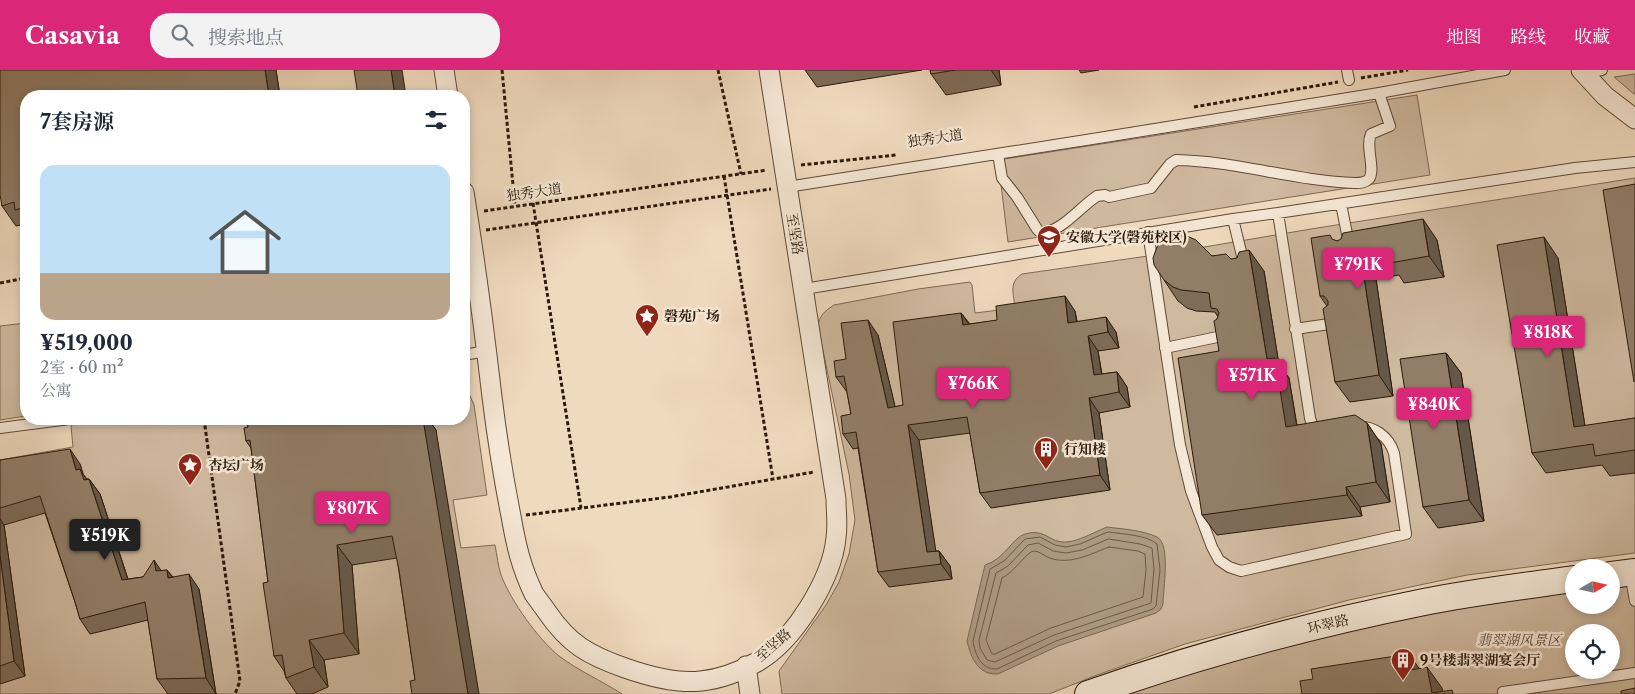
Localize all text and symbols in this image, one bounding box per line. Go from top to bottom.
search box [150,13,500,58]
text: Casavia [25,21,120,50]
icon: search [168,21,196,49]
text: 搜索地点 [208,26,284,49]
text: 地图 [1446,26,1482,48]
text: 路线 [1510,26,1546,48]
text: 收藏 [1574,26,1610,48]
icon: filters [422,106,450,134]
text: 7套房源 [40,109,114,134]
street label: 独秀大道 [906,125,964,151]
street label: 独秀大道 [505,179,563,205]
icon: home [200,197,290,287]
street label: 至坚路 [783,212,807,256]
school or university icon: 安徽大学(磬苑校区) [1036,224,1062,258]
place label: 安徽大学(磬苑校区) [1066,228,1187,246]
pin: ¥791K [1323,248,1393,290]
text: ¥791K [1334,254,1382,274]
place icon: 磬苑广场 [634,303,660,337]
place label: 磬苑广场 [664,307,720,325]
pin: ¥818K [1513,316,1583,358]
text: ¥818K [1523,322,1573,342]
text: ¥519,000 [40,330,133,355]
text: 2室 · 60 m² [40,357,123,377]
pin: ¥571K [1217,358,1287,401]
text: ¥571K [1228,365,1276,385]
pin: ¥766K [938,366,1008,409]
text: ¥766K [948,373,998,393]
text: 公寓 [40,380,72,400]
pin: ¥840K [1399,388,1469,430]
text: ¥840K [1407,394,1461,414]
building icon: 行知楼 [1033,436,1059,470]
place label: 行知楼 [1064,440,1106,458]
place icon: 杏坛广场 [177,452,203,486]
place label: 杏坛广场 [208,456,264,474]
pin: ¥807K [317,492,387,534]
text: ¥807K [326,498,378,518]
pin: ¥519K [70,518,140,561]
text: ¥519K [80,525,130,545]
north arrow [1565,559,1620,614]
map controls [1565,559,1620,679]
street label: 环翠路 [1306,611,1350,637]
street label: 至坚路 [751,624,795,666]
button: locate [1565,624,1620,679]
park label: 翡翠湖风景区 [1477,631,1563,649]
building icon: 9号楼翡翠湖宴会厅 [1390,647,1416,681]
place label: 9号楼翡翠湖宴会厅 [1420,651,1540,669]

